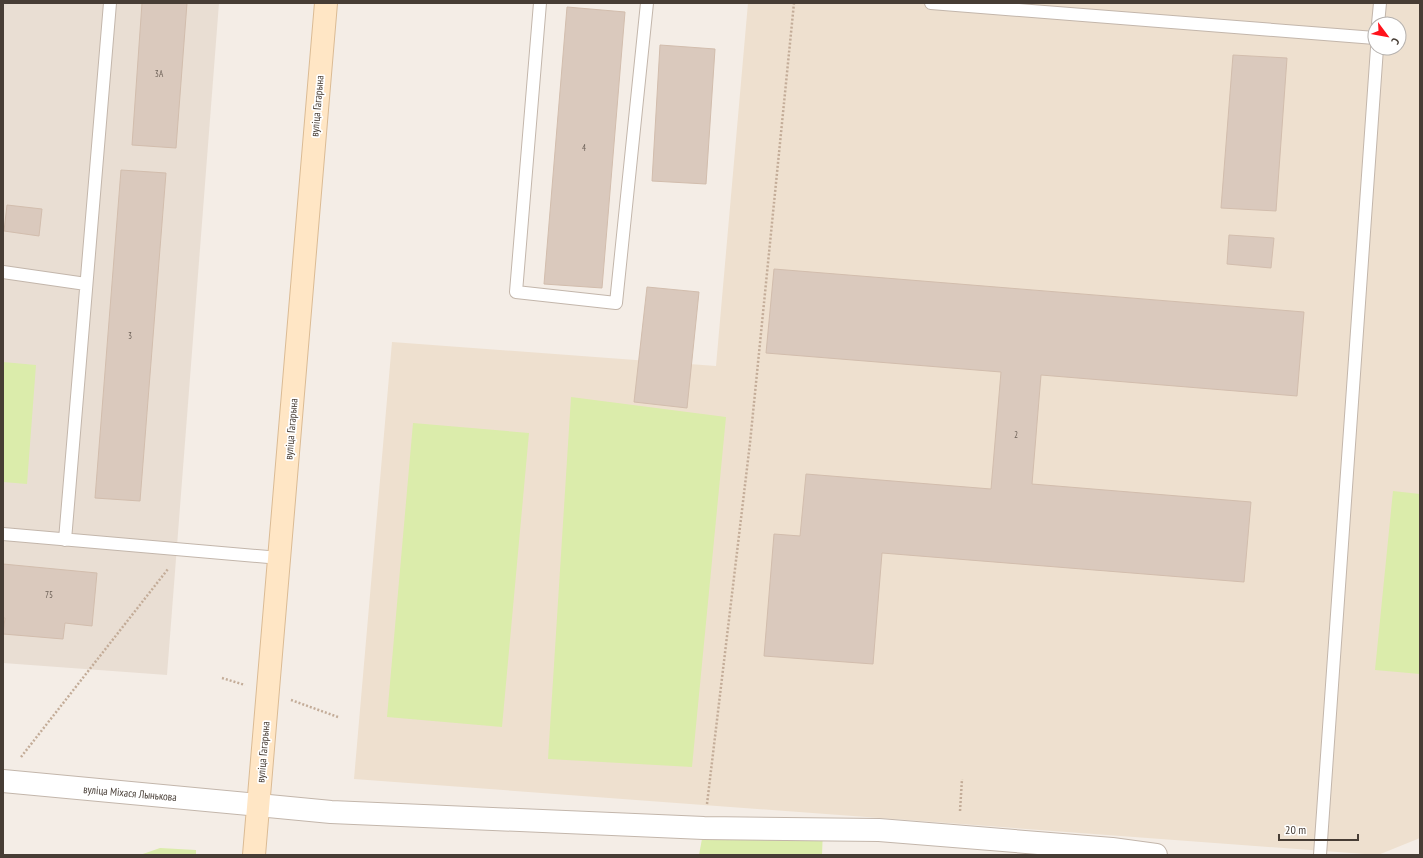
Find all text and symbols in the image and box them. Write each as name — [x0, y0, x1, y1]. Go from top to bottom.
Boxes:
north arrow — [1367, 16, 1407, 56]
text: С — [1388, 35, 1403, 47]
house number: 3А — [155, 68, 164, 79]
street label: вуліца Гагарына — [307, 75, 327, 137]
house number: 4 — [582, 142, 586, 153]
house number: 3 — [128, 330, 132, 341]
street label: вуліца Гагарына — [281, 398, 301, 460]
house number: 2 — [1014, 429, 1018, 440]
house number: 75 — [45, 589, 53, 600]
street label: вуліца Гагарына — [253, 721, 273, 783]
street label: вуліца Міхася Лынькова — [83, 782, 177, 804]
scale bar — [1279, 816, 1358, 842]
text: 20 m — [1285, 822, 1306, 837]

